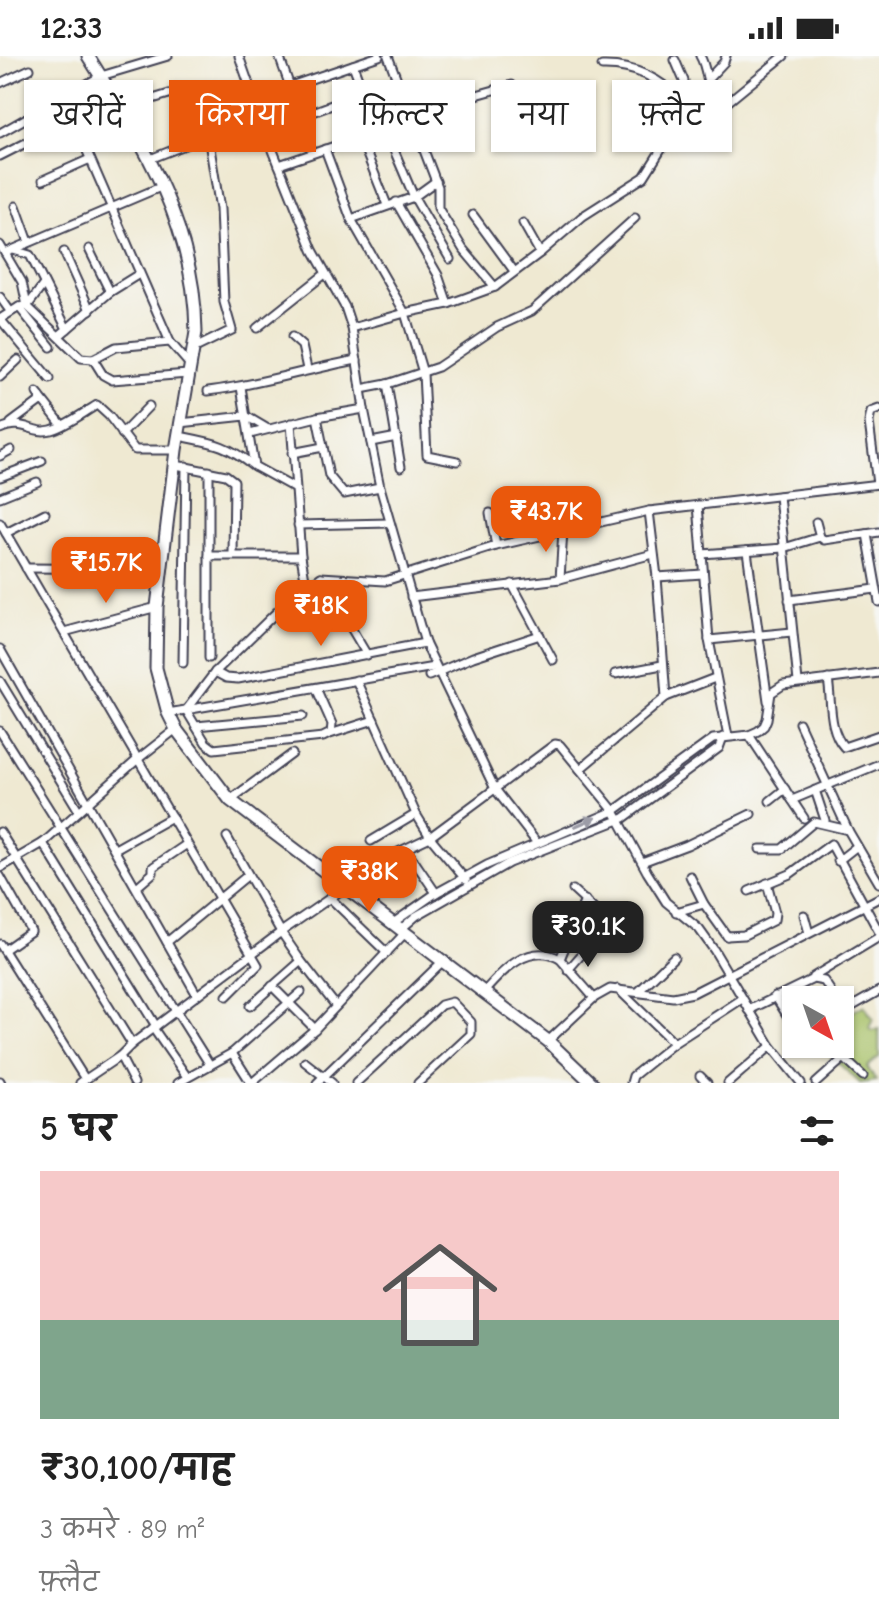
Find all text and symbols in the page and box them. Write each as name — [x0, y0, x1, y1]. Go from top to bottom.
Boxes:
text: 12:33 — [40, 11, 103, 46]
chip: खरीदें — [24, 80, 153, 152]
chip: किराया — [169, 80, 316, 152]
chip: फ़िल्टर — [332, 80, 475, 152]
chip: नया — [491, 80, 596, 152]
chip: फ़्लैट — [612, 80, 732, 152]
pin: ₹43.7K — [481, 486, 611, 554]
text: ₹43.7K — [509, 497, 583, 527]
pin: ₹15.7K — [41, 537, 171, 605]
text: ₹15.7K — [70, 548, 142, 578]
pin: ₹18K — [274, 580, 368, 648]
text: ₹18K — [293, 591, 349, 621]
one-way arrow — [574, 816, 597, 829]
pin: ₹38K — [322, 846, 416, 914]
text: ₹38K — [340, 857, 398, 887]
pin: ₹30.1K — [523, 901, 653, 969]
text: ₹30.1K — [550, 912, 626, 942]
north arrow — [782, 986, 854, 1058]
map controls — [782, 986, 854, 1058]
text: 5 घर — [40, 1109, 115, 1149]
icon: filters — [795, 1109, 839, 1153]
icon: home — [368, 1223, 512, 1367]
text: ₹30,100/माह — [40, 1448, 233, 1488]
text: 3 कमरे · 89 m² — [40, 1515, 204, 1545]
text: फ़्लैट — [40, 1568, 99, 1598]

